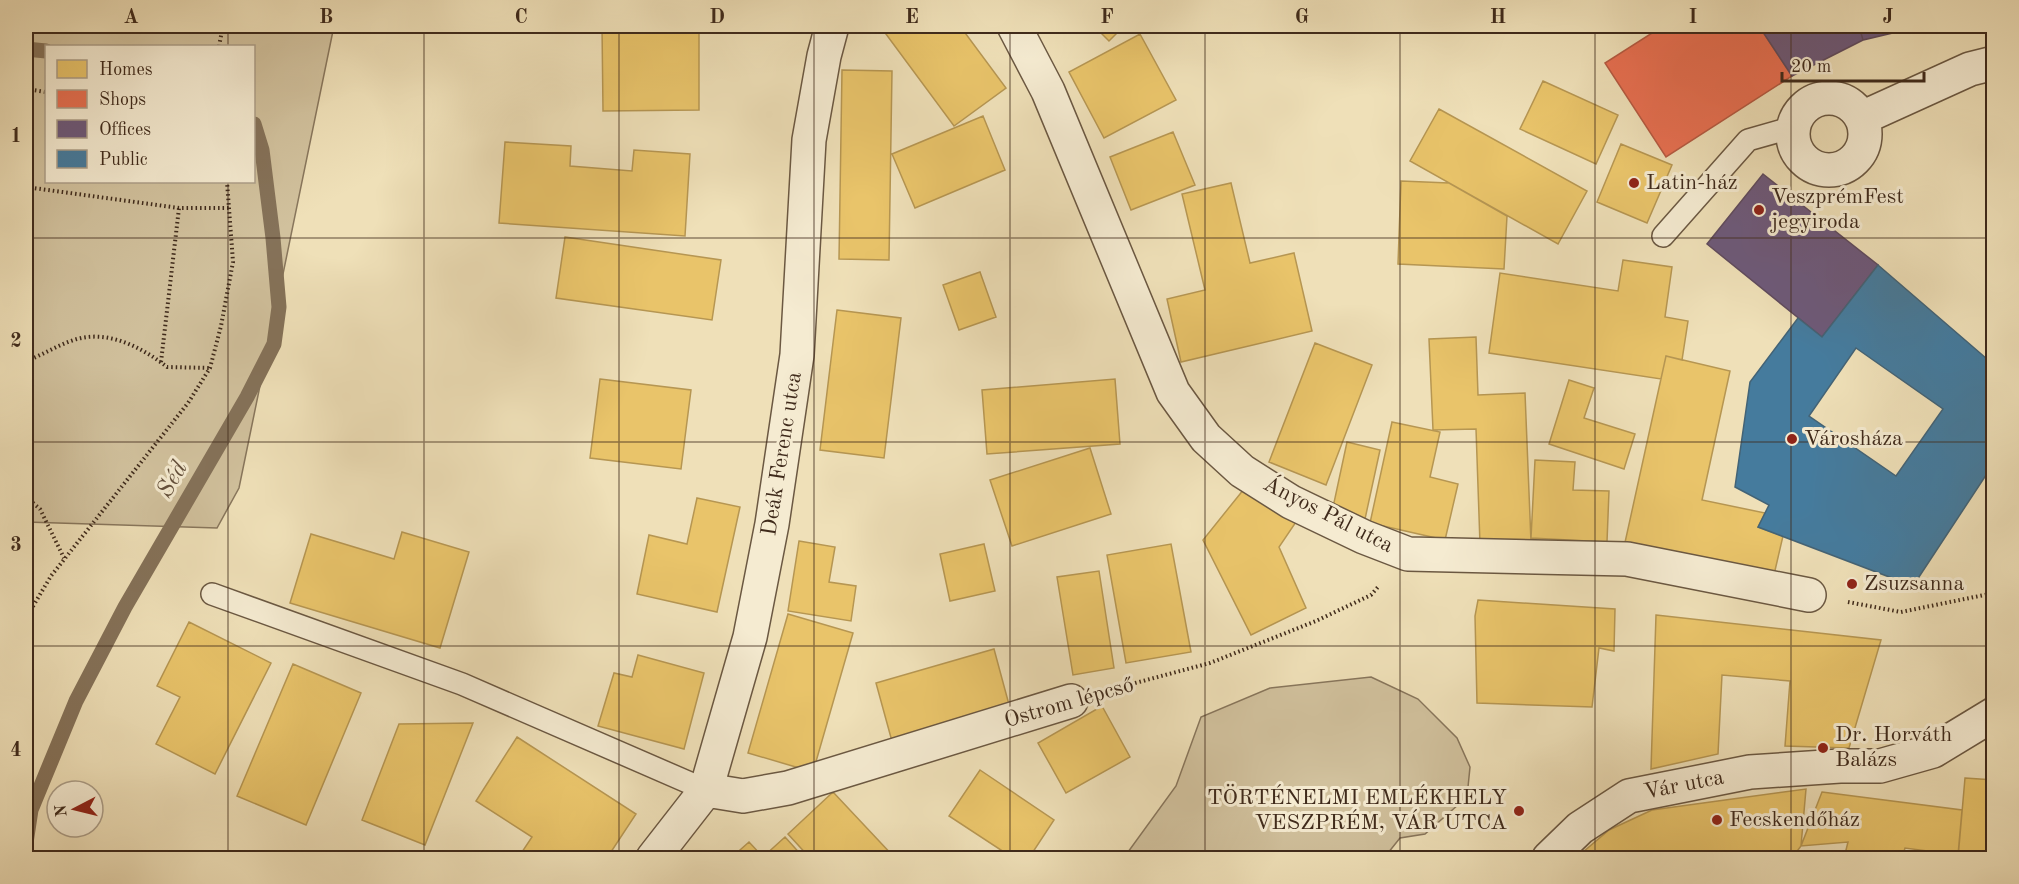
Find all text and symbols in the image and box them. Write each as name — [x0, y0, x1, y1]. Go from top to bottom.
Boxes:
text: A — [123, 8, 139, 28]
text: B — [319, 8, 333, 28]
text: C — [514, 8, 528, 28]
text: D — [709, 8, 725, 28]
text: E — [905, 8, 919, 28]
text: F — [1100, 8, 1114, 28]
text: G — [1295, 8, 1309, 28]
text: H — [1490, 8, 1506, 28]
text: I — [1689, 8, 1697, 28]
text: J — [1883, 8, 1894, 28]
legend — [45, 45, 255, 183]
scale bar — [1782, 45, 1924, 83]
text: 20 m — [1791, 58, 1831, 76]
text: Homes — [99, 61, 153, 79]
text: Shops — [99, 91, 146, 109]
text: Offices — [99, 121, 151, 139]
text: 1 — [10, 127, 22, 147]
text: Public — [99, 151, 148, 169]
place label: Latin-ház — [1646, 172, 1738, 194]
marker: Latin-ház — [1627, 176, 1641, 190]
place label: VeszprémFest jegyiroda — [1770, 186, 1904, 233]
marker: VeszprémFest jegyiroda — [1752, 203, 1766, 217]
text: 2 — [10, 332, 22, 352]
street label: Deák Ferenc utca — [758, 370, 806, 538]
place label: Városháza — [1804, 428, 1903, 450]
marker: Városháza — [1785, 432, 1799, 446]
water label: Séd — [153, 458, 193, 502]
street label: Ányos Pál utca — [1259, 470, 1398, 557]
text: 3 — [10, 536, 22, 556]
place label: Zsuzsanna — [1864, 573, 1964, 595]
marker: Zsuzsanna — [1845, 577, 1859, 591]
street label: Ostrom lépcső — [1002, 674, 1136, 732]
place label: Dr. Horváth Balázs — [1835, 724, 1952, 771]
text: 4 — [10, 741, 22, 761]
marker: Dr. Horváth Balázs — [1816, 741, 1830, 755]
street label: Vár utca — [1642, 766, 1726, 804]
north arrow — [45, 779, 105, 839]
place label: TÖRTÉNELMI EMLÉKHELY VESZPRÉM, VÁR UTCA — [1207, 784, 1507, 834]
text: N — [53, 803, 71, 818]
marker: TÖRTÉNELMI EMLÉKHELY VESZPRÉM, VÁR UTCA — [1512, 804, 1526, 818]
place label: Fecskendőház — [1729, 809, 1860, 831]
marker: Fecskendőház — [1710, 813, 1724, 827]

